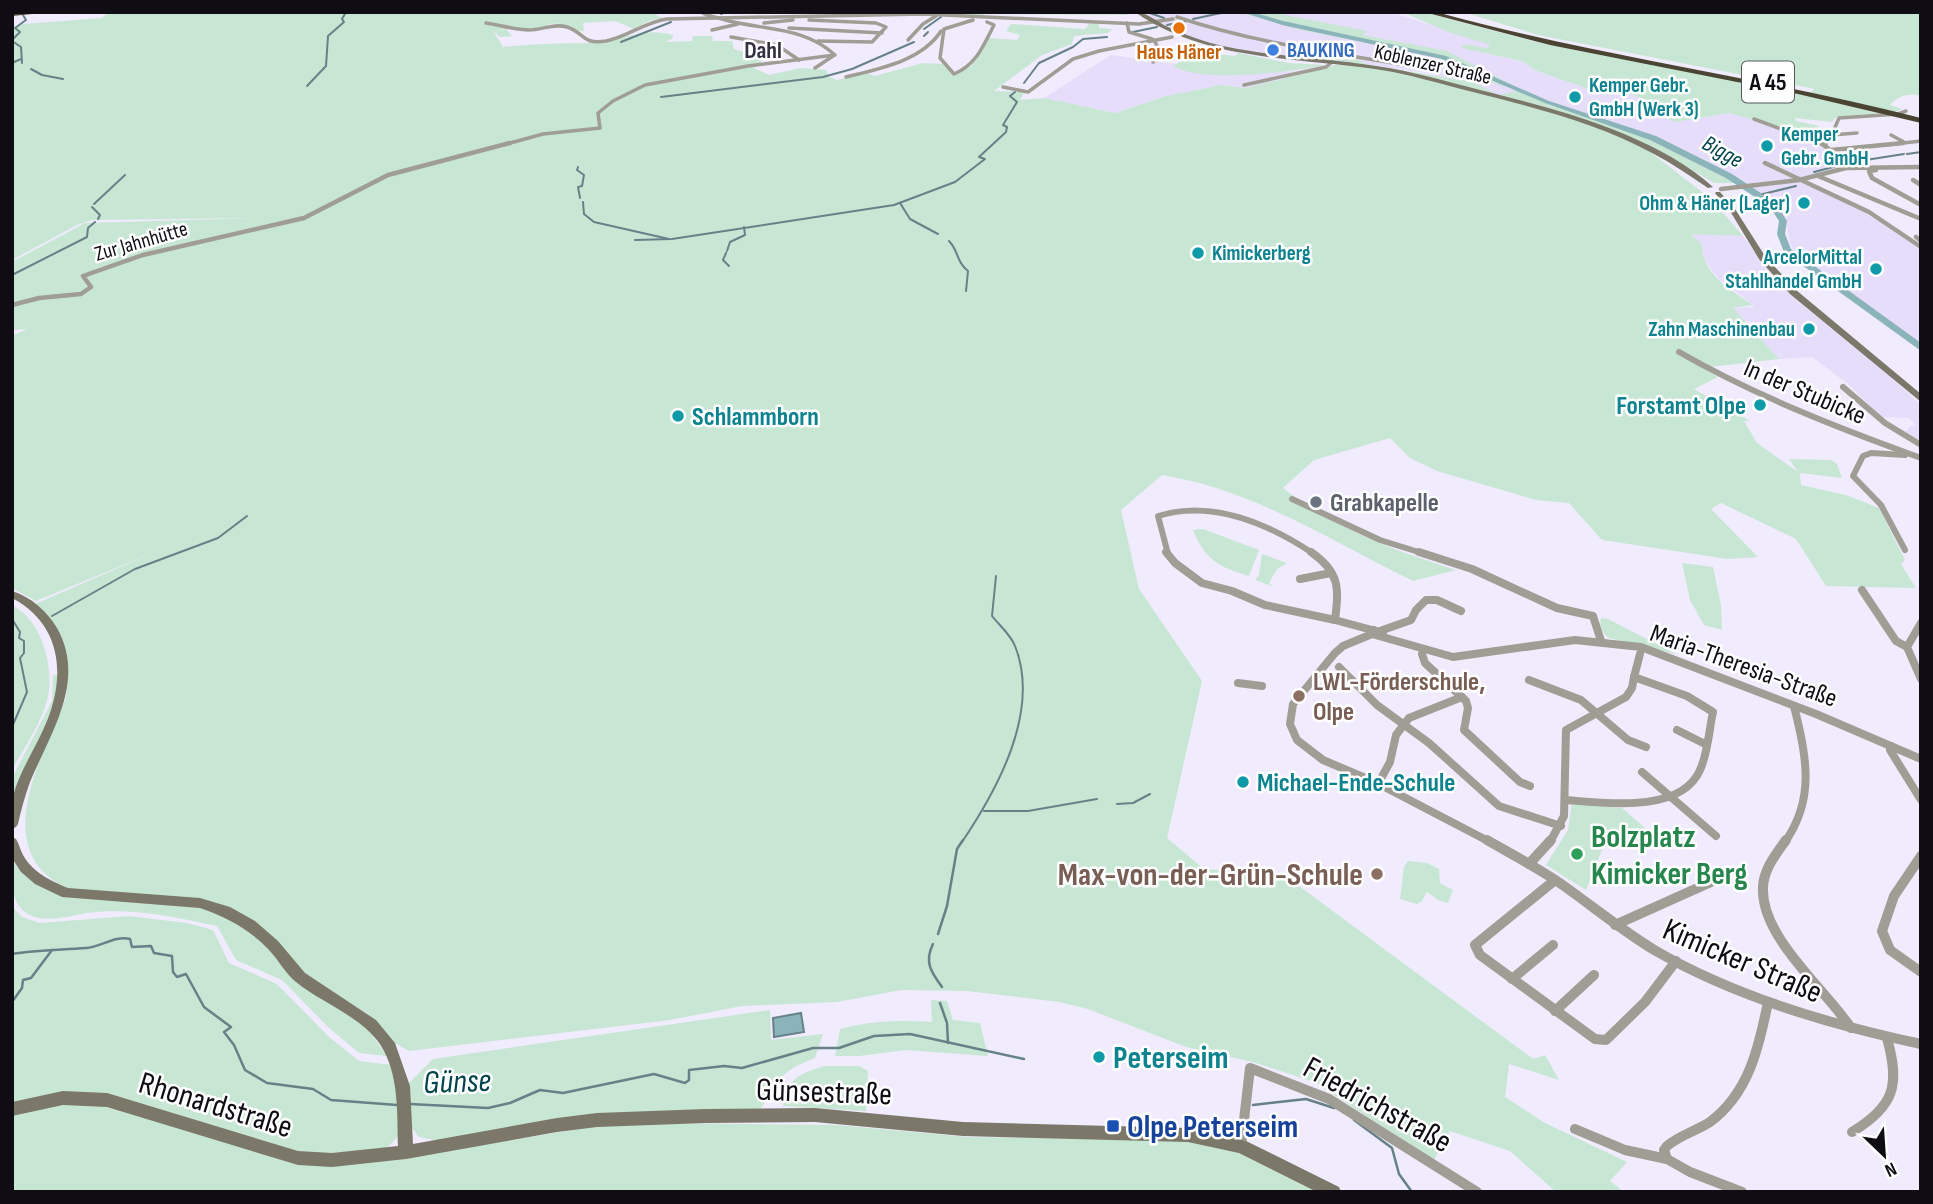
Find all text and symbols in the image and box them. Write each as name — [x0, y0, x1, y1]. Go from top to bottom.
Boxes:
marker: Haus Häner — [1171, 20, 1187, 36]
district label: Dahl — [744, 36, 782, 65]
place label: BAUKING — [1287, 38, 1355, 63]
street label: Koblenzer Straße — [1372, 39, 1494, 90]
place label: Haus Häner — [1137, 40, 1222, 65]
marker: BAUKING — [1265, 42, 1281, 58]
road number: A 45 — [1742, 61, 1794, 102]
place label: Kemper Gebr. GmbH (Werk 3) — [1589, 73, 1699, 122]
marker: Kemper Gebr. GmbH (Werk 3) — [1567, 89, 1583, 105]
place label: Kemper Gebr. GmbH — [1781, 122, 1869, 171]
water label: Bigge — [1697, 129, 1748, 174]
marker: Kemper Gebr. GmbH — [1759, 138, 1775, 154]
place label: Ohm & Häner (Lager) — [1639, 191, 1790, 216]
marker: Ohm & Häner (Lager) — [1796, 195, 1812, 211]
street label: Zur Jahnhütte — [92, 216, 191, 267]
place label: Kimickerberg — [1212, 241, 1311, 266]
marker: Kimickerberg — [1190, 245, 1206, 261]
place label: ArcelorMittal Stahlhandel GmbH — [1725, 245, 1862, 294]
marker: ArcelorMittal Stahlhandel GmbH — [1868, 261, 1884, 277]
place label: Zahn Maschinenbau — [1648, 317, 1795, 342]
marker: Zahn Maschinenbau — [1801, 321, 1817, 337]
street label: In der Stubicke — [1739, 353, 1870, 432]
place label: Forstamt Olpe — [1616, 391, 1746, 422]
marker: Forstamt Olpe — [1752, 397, 1768, 413]
place label: Schlammborn — [692, 402, 819, 433]
marker: Schlammborn — [670, 408, 686, 424]
place label: Grabkapelle — [1330, 488, 1439, 519]
marker: Grabkapelle — [1308, 494, 1324, 510]
street label: Maria-Theresia-Straße — [1646, 618, 1841, 715]
place label: LWL-Förderschule, Olpe — [1313, 667, 1485, 728]
marker: LWL-Förderschule, Olpe — [1291, 688, 1307, 704]
place label: Michael-Ende-Schule — [1257, 768, 1455, 799]
marker: Michael-Ende-Schule — [1235, 774, 1251, 790]
place label: Bolzplatz Kimicker Berg — [1591, 818, 1748, 894]
marker: Bolzplatz Kimicker Berg — [1569, 846, 1585, 862]
place label: Max-von-der-Grün-Schule — [1058, 856, 1363, 895]
marker: Max-von-der-Grün-Schule — [1369, 866, 1385, 882]
street label: Kimicker Straße — [1657, 910, 1828, 1012]
place label: Peterseim — [1113, 1039, 1228, 1078]
marker: Peterseim — [1091, 1049, 1107, 1065]
street label: Friedrichstraße — [1296, 1049, 1458, 1162]
water label: Günse — [422, 1061, 492, 1103]
street label: Rhonardstraße — [134, 1064, 297, 1147]
street label: Günsestraße — [755, 1071, 893, 1114]
place label: Olpe Peterseim — [1127, 1108, 1298, 1147]
marker: Olpe Peterseim — [1105, 1118, 1121, 1134]
north arrow — [1849, 1120, 1919, 1190]
text: N — [1881, 1156, 1900, 1182]

